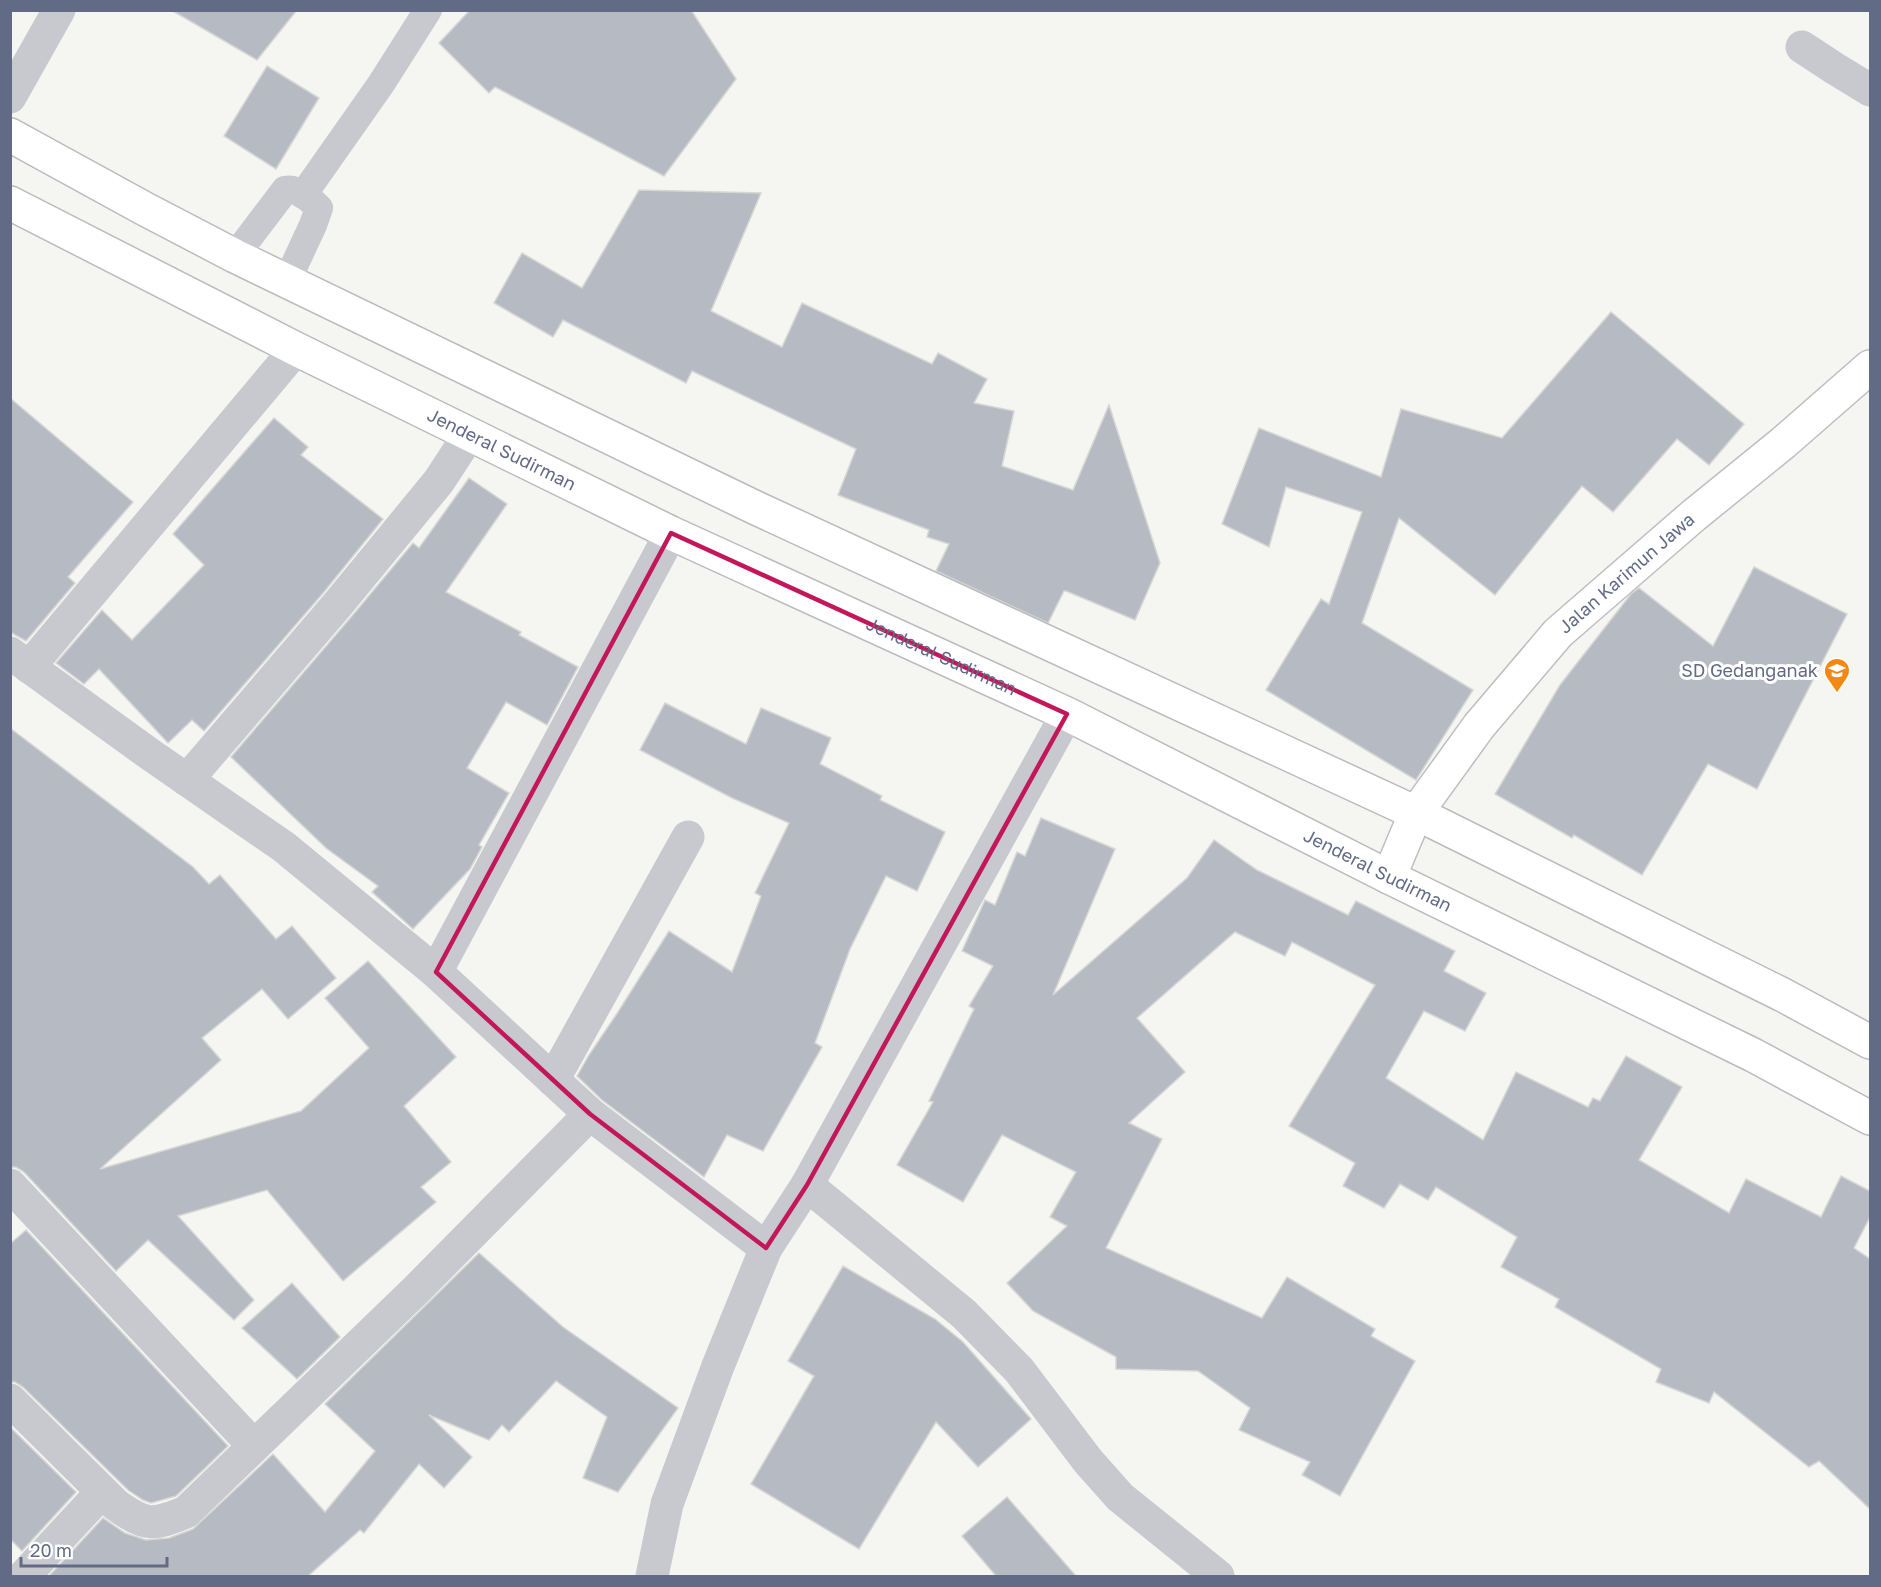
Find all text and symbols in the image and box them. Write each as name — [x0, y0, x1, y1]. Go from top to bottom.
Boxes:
street label: Jenderal Sudirman — [424, 403, 580, 495]
street label: Jalan Karimun Jawa — [1554, 508, 1699, 637]
street label: Jenderal Sudirman — [863, 612, 1020, 699]
school or university icon: SD Gedanganak — [1822, 656, 1852, 694]
place label: SD Gedanganak — [1681, 659, 1818, 681]
street label: Jenderal Sudirman — [1300, 824, 1456, 916]
scale bar — [21, 1530, 166, 1568]
text: 20 m — [30, 1539, 72, 1561]

